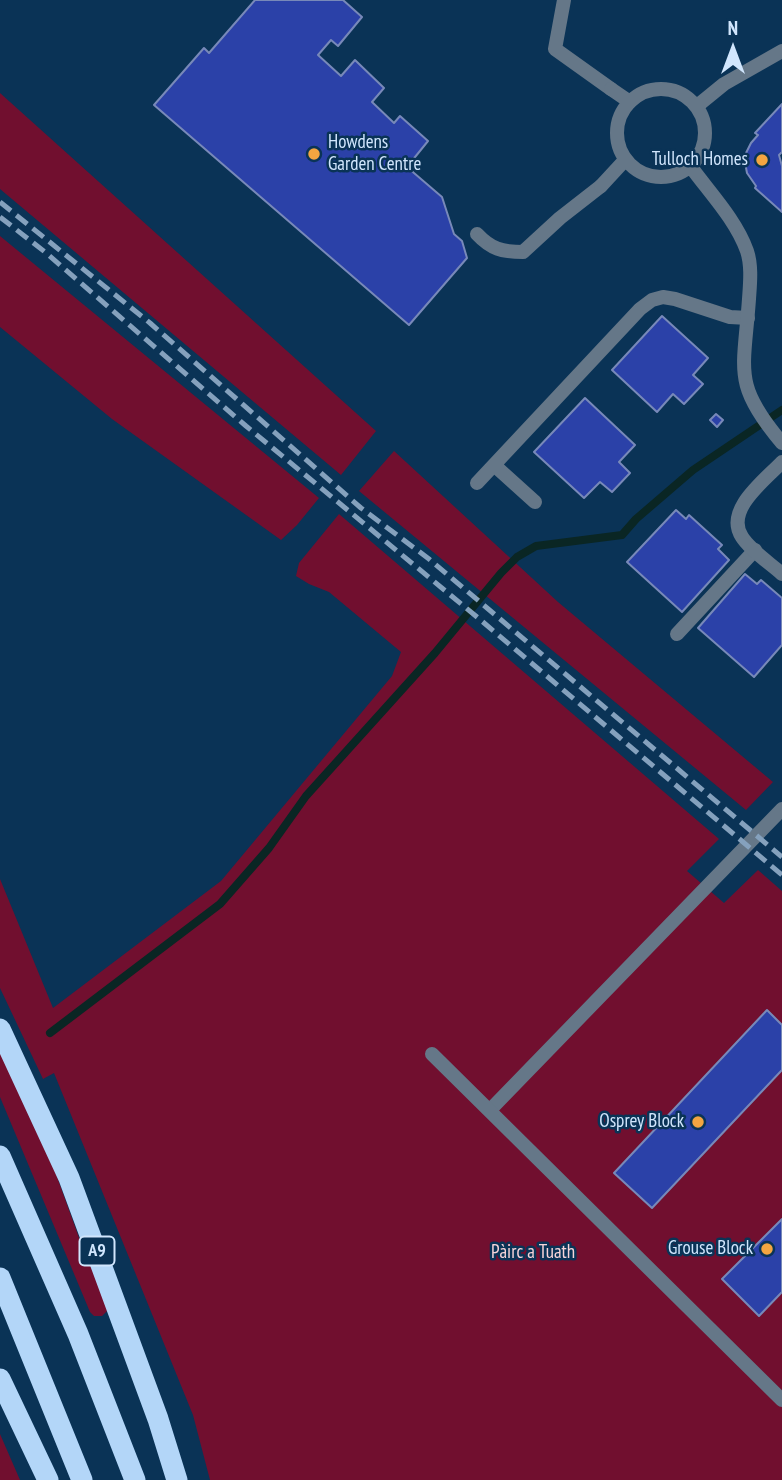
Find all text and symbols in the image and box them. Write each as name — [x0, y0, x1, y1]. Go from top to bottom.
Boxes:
north arrow — [698, 14, 768, 84]
text: N — [728, 16, 738, 40]
place label: Howdens Garden Centre — [328, 132, 421, 176]
marker: Howdens Garden Centre — [306, 146, 322, 162]
place label: Tulloch Homes — [652, 149, 748, 171]
marker: Tulloch Homes — [754, 152, 770, 168]
place label: Osprey Block — [599, 1111, 684, 1133]
marker: Osprey Block — [690, 1114, 706, 1130]
road number: A9 — [80, 1236, 114, 1266]
place label: Grouse Block — [668, 1238, 753, 1260]
marker: Grouse Block — [759, 1241, 775, 1257]
park label: Pàirc a Tuath — [491, 1242, 575, 1264]

